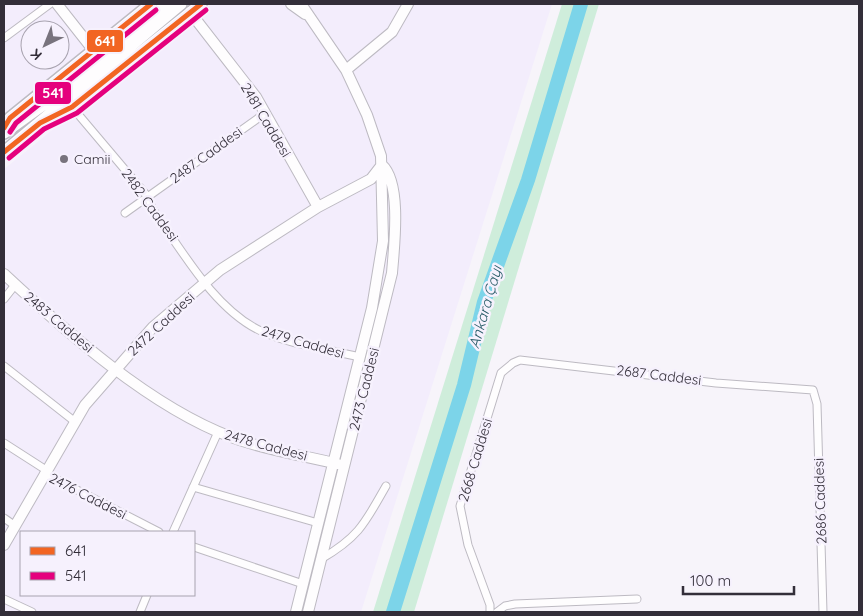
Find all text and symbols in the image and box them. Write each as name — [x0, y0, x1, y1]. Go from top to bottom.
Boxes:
north arrow — [20, 20, 70, 70]
line badge: 641 — [86, 29, 124, 53]
text: 641 — [95, 32, 116, 50]
text: K — [27, 45, 46, 64]
street label: 2481 Caddesi — [237, 80, 295, 160]
line badge: 541 — [34, 81, 72, 105]
text: 541 — [42, 84, 64, 102]
street label: 2487 Caddesi — [166, 123, 246, 187]
place label: Camii — [74, 150, 110, 168]
marker: Camii — [58, 153, 70, 165]
street label: 2482 Caddesi — [117, 165, 183, 245]
water label: Ankara Çayı — [464, 263, 506, 350]
street label: 2483 Caddesi — [20, 288, 98, 356]
street label: 2472 Caddesi — [124, 288, 198, 360]
street label: 2479 Caddesi — [259, 322, 347, 362]
street label: 2473 Caddesi — [345, 346, 383, 432]
street label: 2687 Caddesi — [615, 361, 703, 389]
street label: 2668 Caddesi — [454, 416, 496, 504]
street label: 2478 Caddesi — [223, 425, 309, 465]
street label: 2686 Caddesi — [809, 458, 831, 544]
street label: 2476 Caddesi — [46, 469, 130, 523]
legend — [20, 531, 195, 596]
text: 641 — [65, 541, 87, 560]
scale bar — [683, 564, 794, 596]
text: 541 — [65, 566, 87, 585]
text: 100 m — [690, 571, 731, 590]

